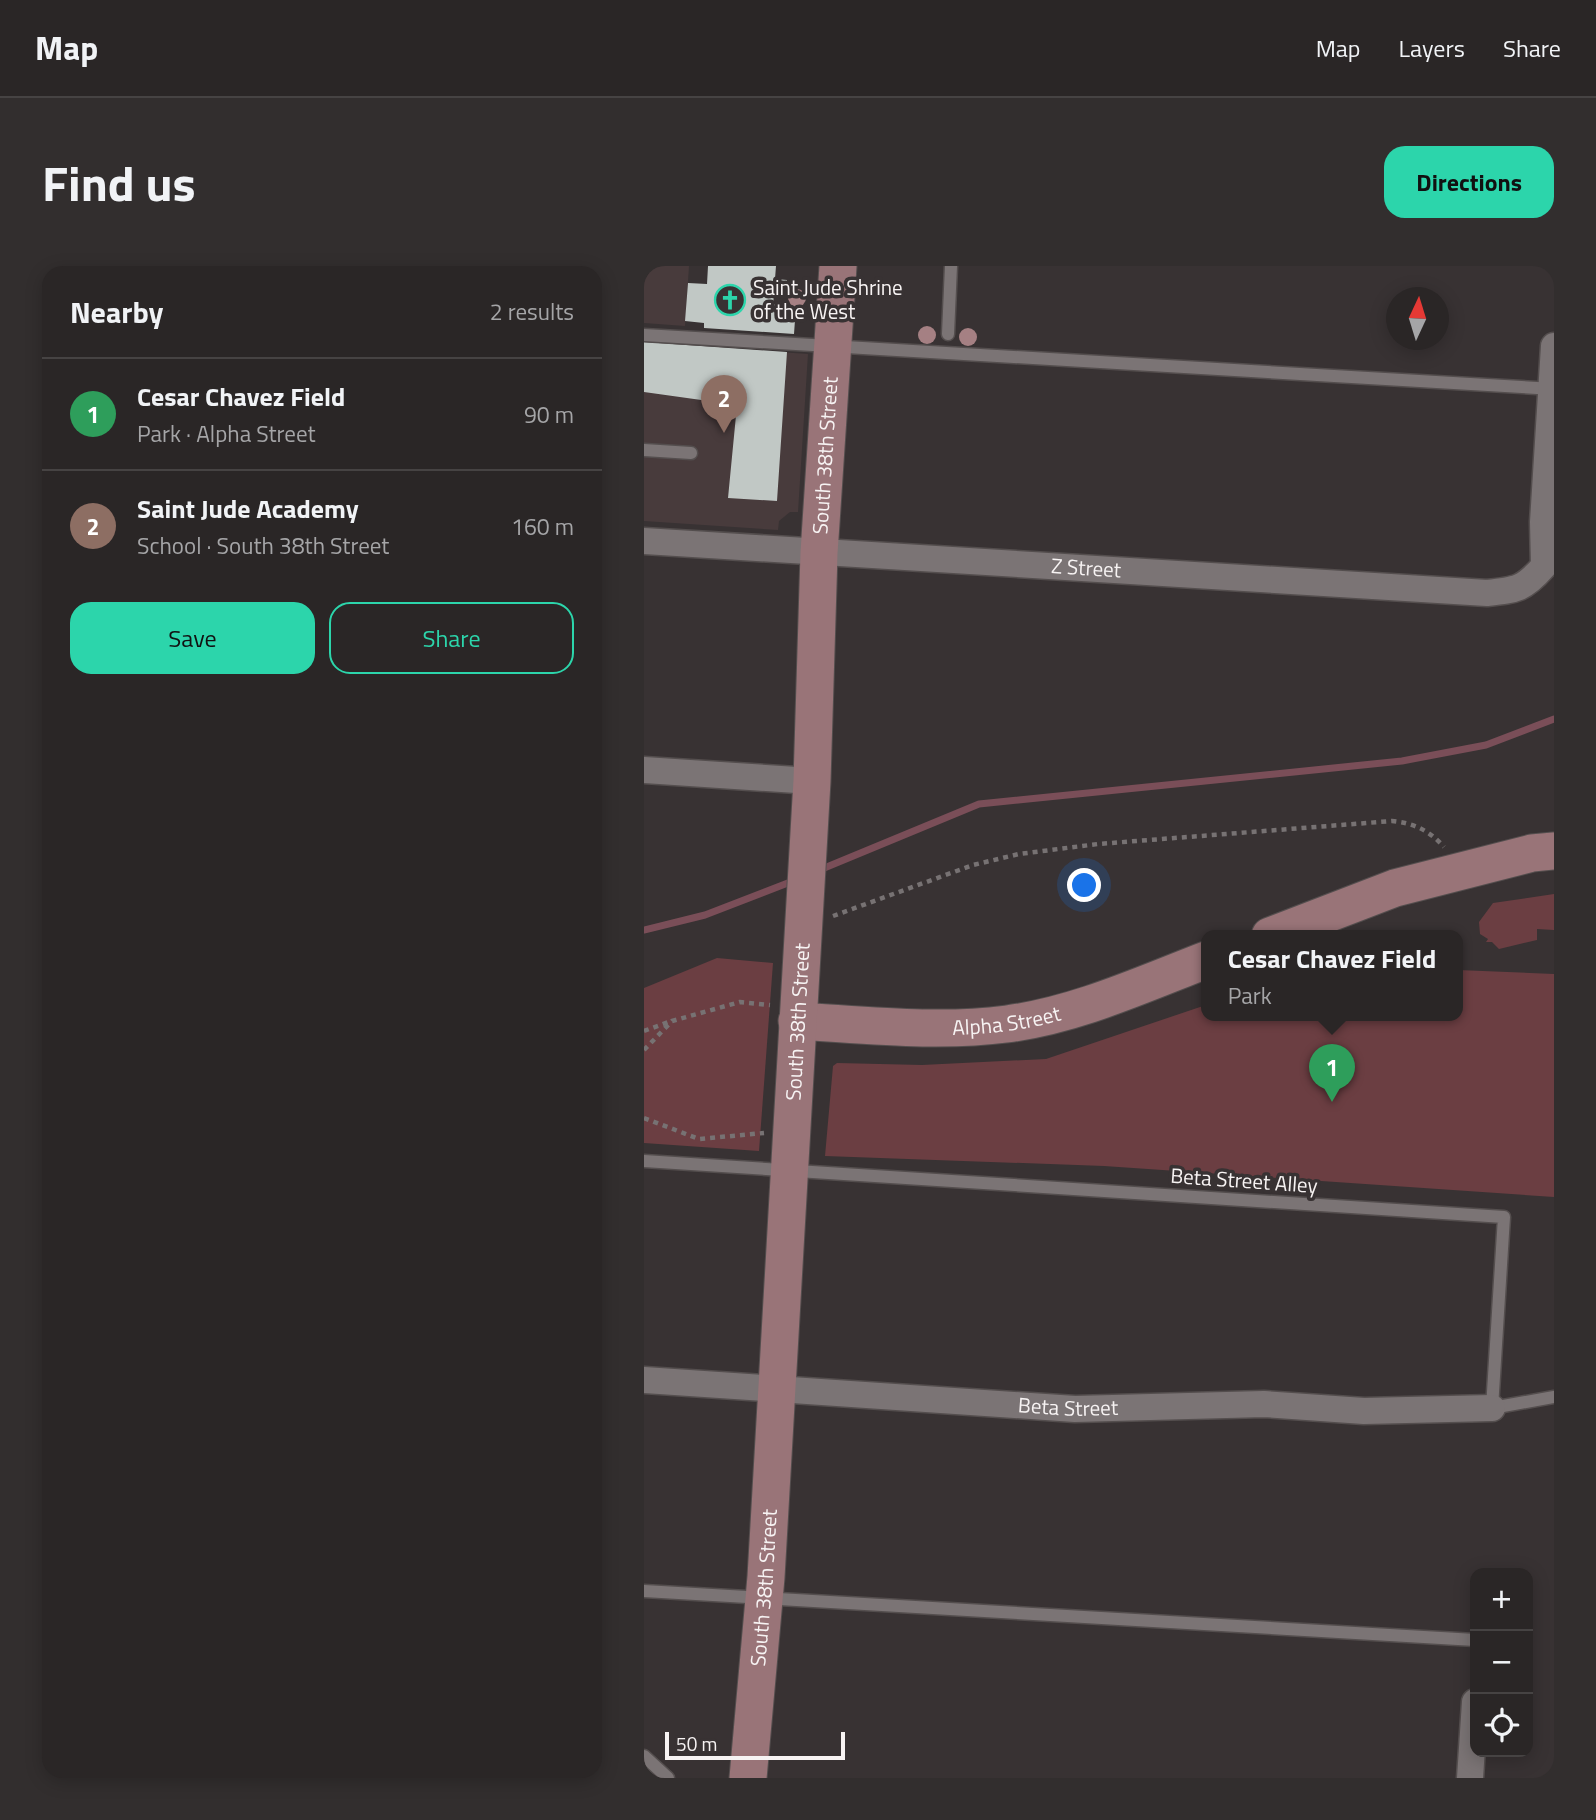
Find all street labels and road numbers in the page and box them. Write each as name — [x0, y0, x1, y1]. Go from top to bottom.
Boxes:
street label: South 38th Street — [803, 375, 846, 535]
street label: Z Street — [1050, 549, 1123, 585]
street label: South 38th Street — [777, 941, 818, 1101]
street label: Alpha Street — [952, 997, 1064, 1043]
street label: Beta Street Alley — [1169, 1159, 1319, 1201]
street label: Beta Street — [1017, 1388, 1119, 1424]
street label: South 38th Street — [741, 1507, 785, 1668]

